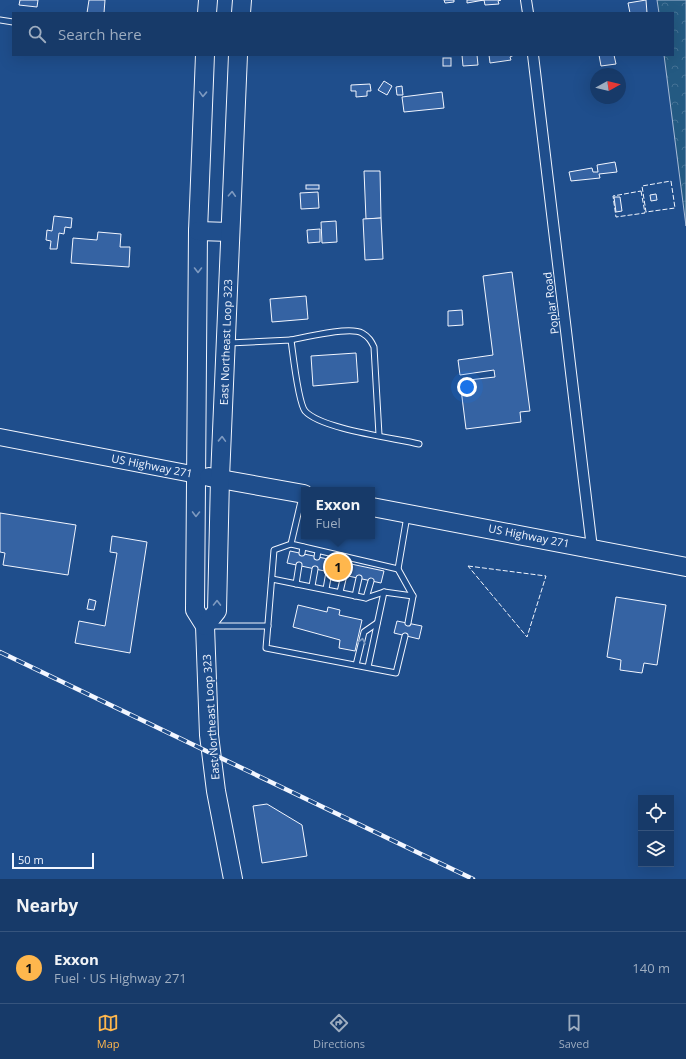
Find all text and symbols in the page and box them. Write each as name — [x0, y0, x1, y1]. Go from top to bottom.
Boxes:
search box — [12, 12, 674, 56]
icon: search — [26, 23, 48, 45]
text: Search here — [58, 24, 142, 44]
north arrow — [590, 68, 626, 104]
one-way arrow — [199, 91, 208, 97]
one-way arrow — [228, 191, 236, 197]
one-way arrow — [194, 267, 202, 273]
street label: Poplar Road — [539, 271, 562, 335]
street label: East Northeast Loop 323 — [216, 279, 235, 405]
your location — [457, 377, 477, 397]
one-way arrow — [217, 436, 226, 442]
street label: US Highway 271 — [110, 450, 194, 481]
popup — [301, 487, 375, 539]
text: Exxon — [316, 494, 360, 514]
one-way arrow — [192, 511, 200, 517]
text: Fuel — [316, 514, 341, 532]
street label: US Highway 271 — [487, 520, 571, 551]
pin: 1 — [325, 552, 351, 582]
one-way arrow — [213, 600, 221, 606]
one-way arrow — [357, 637, 365, 644]
street label: East Northeast Loop 323 — [199, 654, 222, 780]
map controls — [638, 795, 674, 867]
button: locate — [638, 795, 674, 831]
button: layers — [638, 831, 674, 867]
scale bar — [12, 851, 94, 870]
text: 50 m — [18, 852, 44, 867]
text: Nearby — [16, 894, 78, 917]
text: Exxon — [54, 949, 99, 969]
text: 1 — [25, 959, 33, 977]
text: 140 m — [632, 959, 670, 977]
text: Fuel · US Highway 271 — [54, 969, 187, 987]
tab: Map — [97, 1012, 120, 1051]
tab: Directions — [313, 1012, 365, 1051]
tab: Saved — [559, 1012, 589, 1051]

